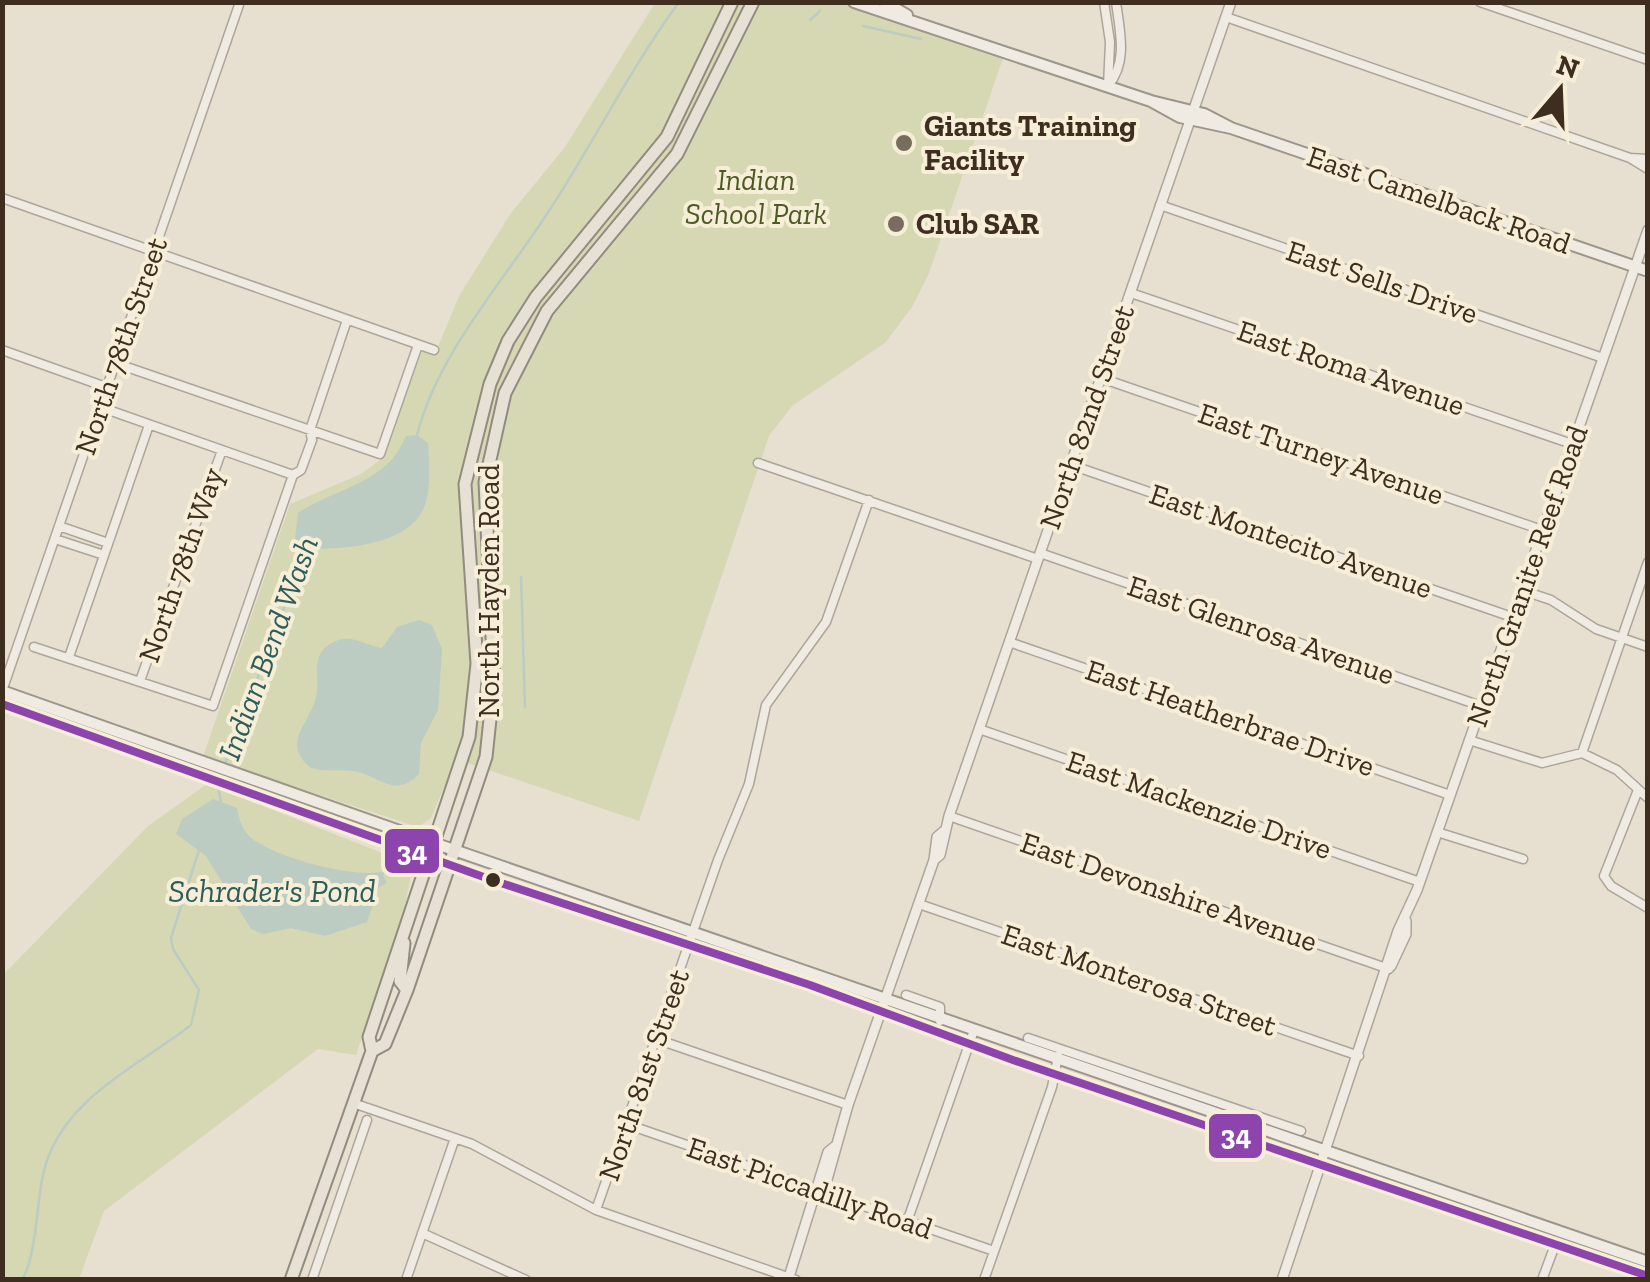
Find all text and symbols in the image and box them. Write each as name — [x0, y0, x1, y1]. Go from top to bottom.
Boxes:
north arrow — [1510, 40, 1610, 140]
text: N — [1553, 48, 1583, 86]
place label: Giants Training Facility — [924, 108, 1136, 178]
marker: Giants Training Facility — [893, 132, 915, 154]
street label: East Camelback Road — [1302, 138, 1576, 262]
park label: Indian School Park — [685, 162, 827, 232]
place label: Club SAR — [916, 206, 1039, 242]
marker: Club SAR — [885, 213, 907, 235]
street label: East Sells Drive — [1282, 232, 1482, 332]
street label: North 78th Street — [67, 233, 175, 459]
street label: North 82nd Street — [1032, 300, 1142, 534]
street label: East Roma Avenue — [1233, 312, 1469, 424]
street label: East Turney Avenue — [1194, 395, 1448, 513]
street label: North Granite Reef Road — [1458, 420, 1596, 732]
street label: North 78th Way — [131, 462, 231, 667]
street label: North Hayden Road — [471, 463, 507, 718]
street label: East Montecito Avenue — [1145, 476, 1437, 606]
water label: Indian Bend Wash — [210, 531, 326, 765]
street label: East Glenrosa Avenue — [1123, 567, 1399, 693]
street label: East Heatherbrae Drive — [1081, 652, 1379, 784]
street label: East Mackenzie Drive — [1062, 743, 1336, 867]
street label: East Devonshire Avenue — [1016, 824, 1322, 960]
line badge: 34 — [383, 827, 441, 875]
text: 34 — [397, 835, 427, 868]
unlabelled marker — [483, 870, 503, 890]
water label: Schrader's Pond — [168, 872, 376, 910]
street label: East Monterosa Street — [997, 916, 1281, 1044]
street label: North 81st Street — [591, 964, 697, 1186]
line badge: 34 — [1207, 1112, 1264, 1160]
text: 34 — [1221, 1119, 1251, 1152]
street label: East Piccadilly Road — [682, 1129, 938, 1247]

